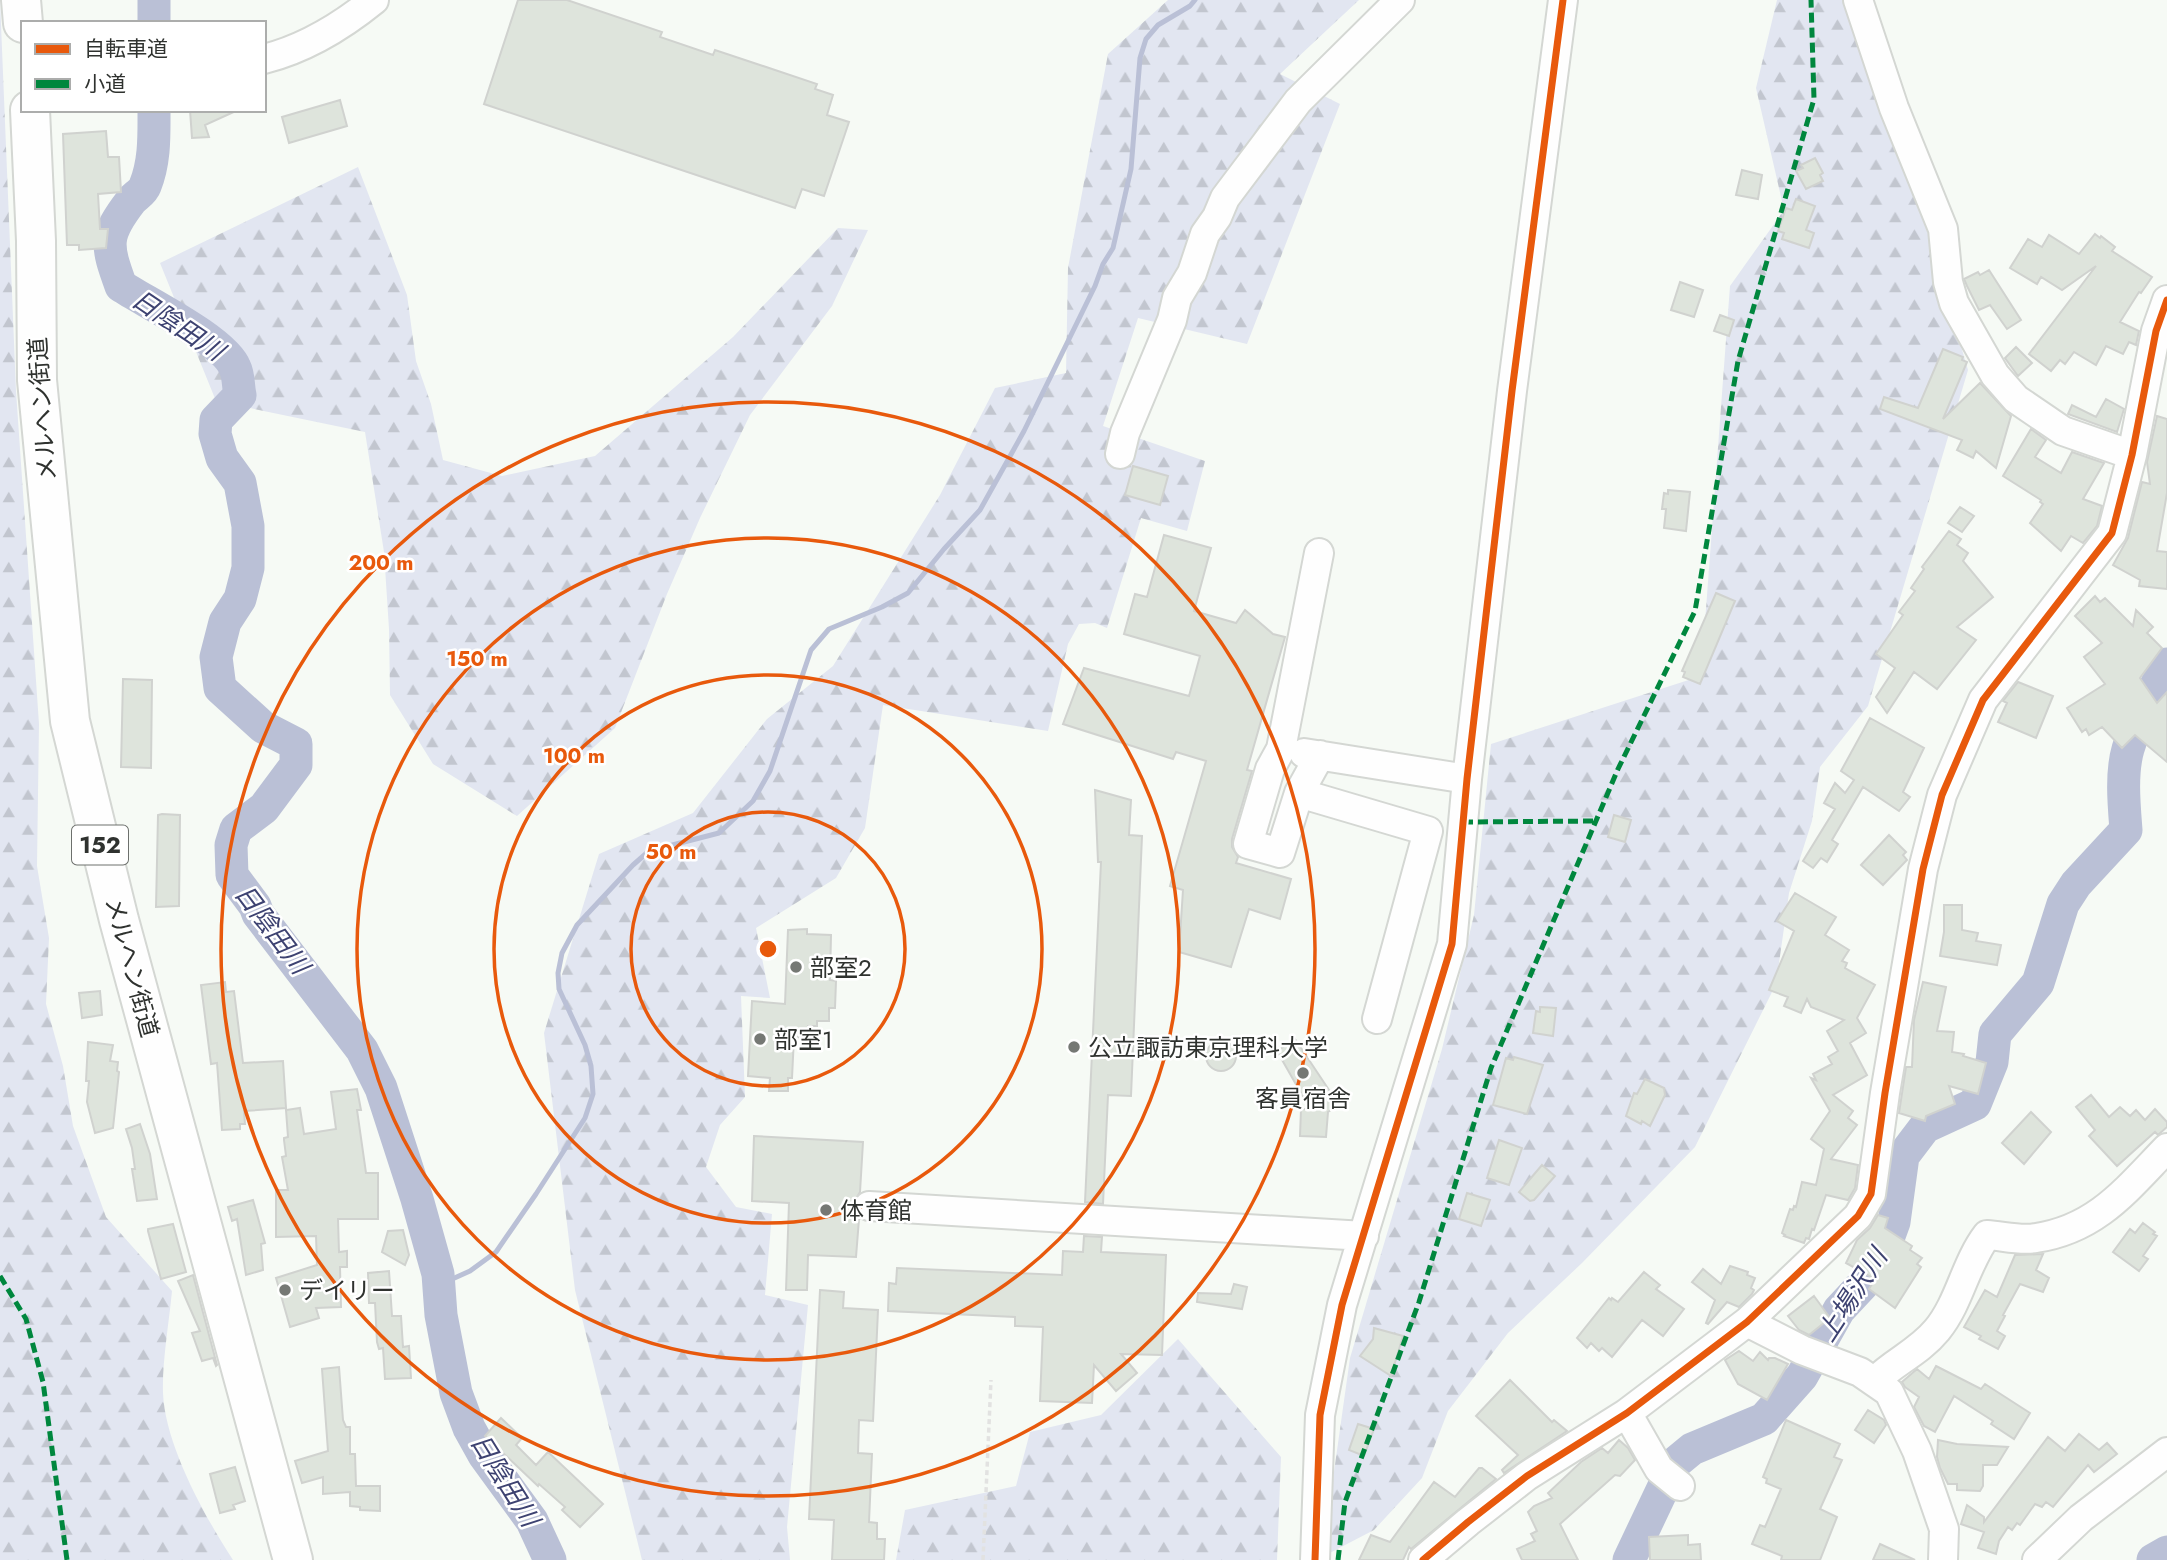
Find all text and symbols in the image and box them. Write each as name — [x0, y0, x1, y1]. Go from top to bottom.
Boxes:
legend — [21, 21, 266, 112]
text: 自転車道 — [84, 34, 168, 64]
text: 小道 — [84, 69, 126, 99]
water label: 日陰田川 — [124, 280, 234, 372]
street label: メルヘン街道 — [20, 336, 64, 482]
text: 200 m — [348, 548, 414, 578]
text: 150 m — [446, 644, 508, 674]
text: 100 m — [543, 741, 605, 771]
road number: 152 — [72, 825, 128, 864]
text: 50 m — [646, 837, 696, 867]
water label: 日陰田川 — [226, 876, 320, 984]
street label: メルヘン街道 — [96, 893, 168, 1041]
centre of rings — [756, 937, 780, 961]
place label: 部室2 — [810, 950, 872, 985]
marker: 部室2 — [788, 959, 804, 975]
place label: 部室1 — [774, 1022, 833, 1057]
place label: 公立諏訪東京理科大学 — [1088, 1030, 1328, 1065]
marker: 部室1 — [752, 1031, 768, 1047]
marker: 公立諏訪東京理科大学 — [1066, 1039, 1082, 1055]
marker: 客員宿舎 — [1295, 1065, 1311, 1081]
place label: 客員宿舎 — [1255, 1081, 1351, 1116]
place label: 体育館 — [840, 1193, 912, 1228]
marker: 体育館 — [818, 1202, 834, 1218]
water label: 上場沢川 — [1808, 1239, 1898, 1349]
place label: デイリー — [299, 1273, 395, 1308]
marker: デイリー — [277, 1282, 293, 1298]
water label: 日陰田川 — [461, 1426, 550, 1537]

